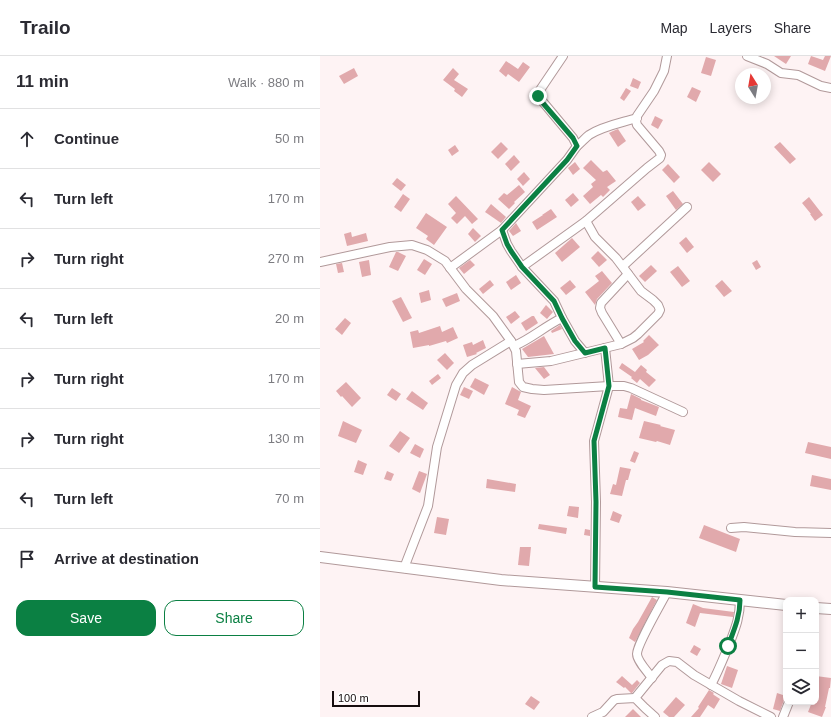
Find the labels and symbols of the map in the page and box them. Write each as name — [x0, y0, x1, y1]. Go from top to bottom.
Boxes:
north arrow — [735, 68, 771, 104]
route end — [529, 87, 547, 105]
route start — [719, 637, 737, 655]
scale bar — [332, 689, 420, 708]

